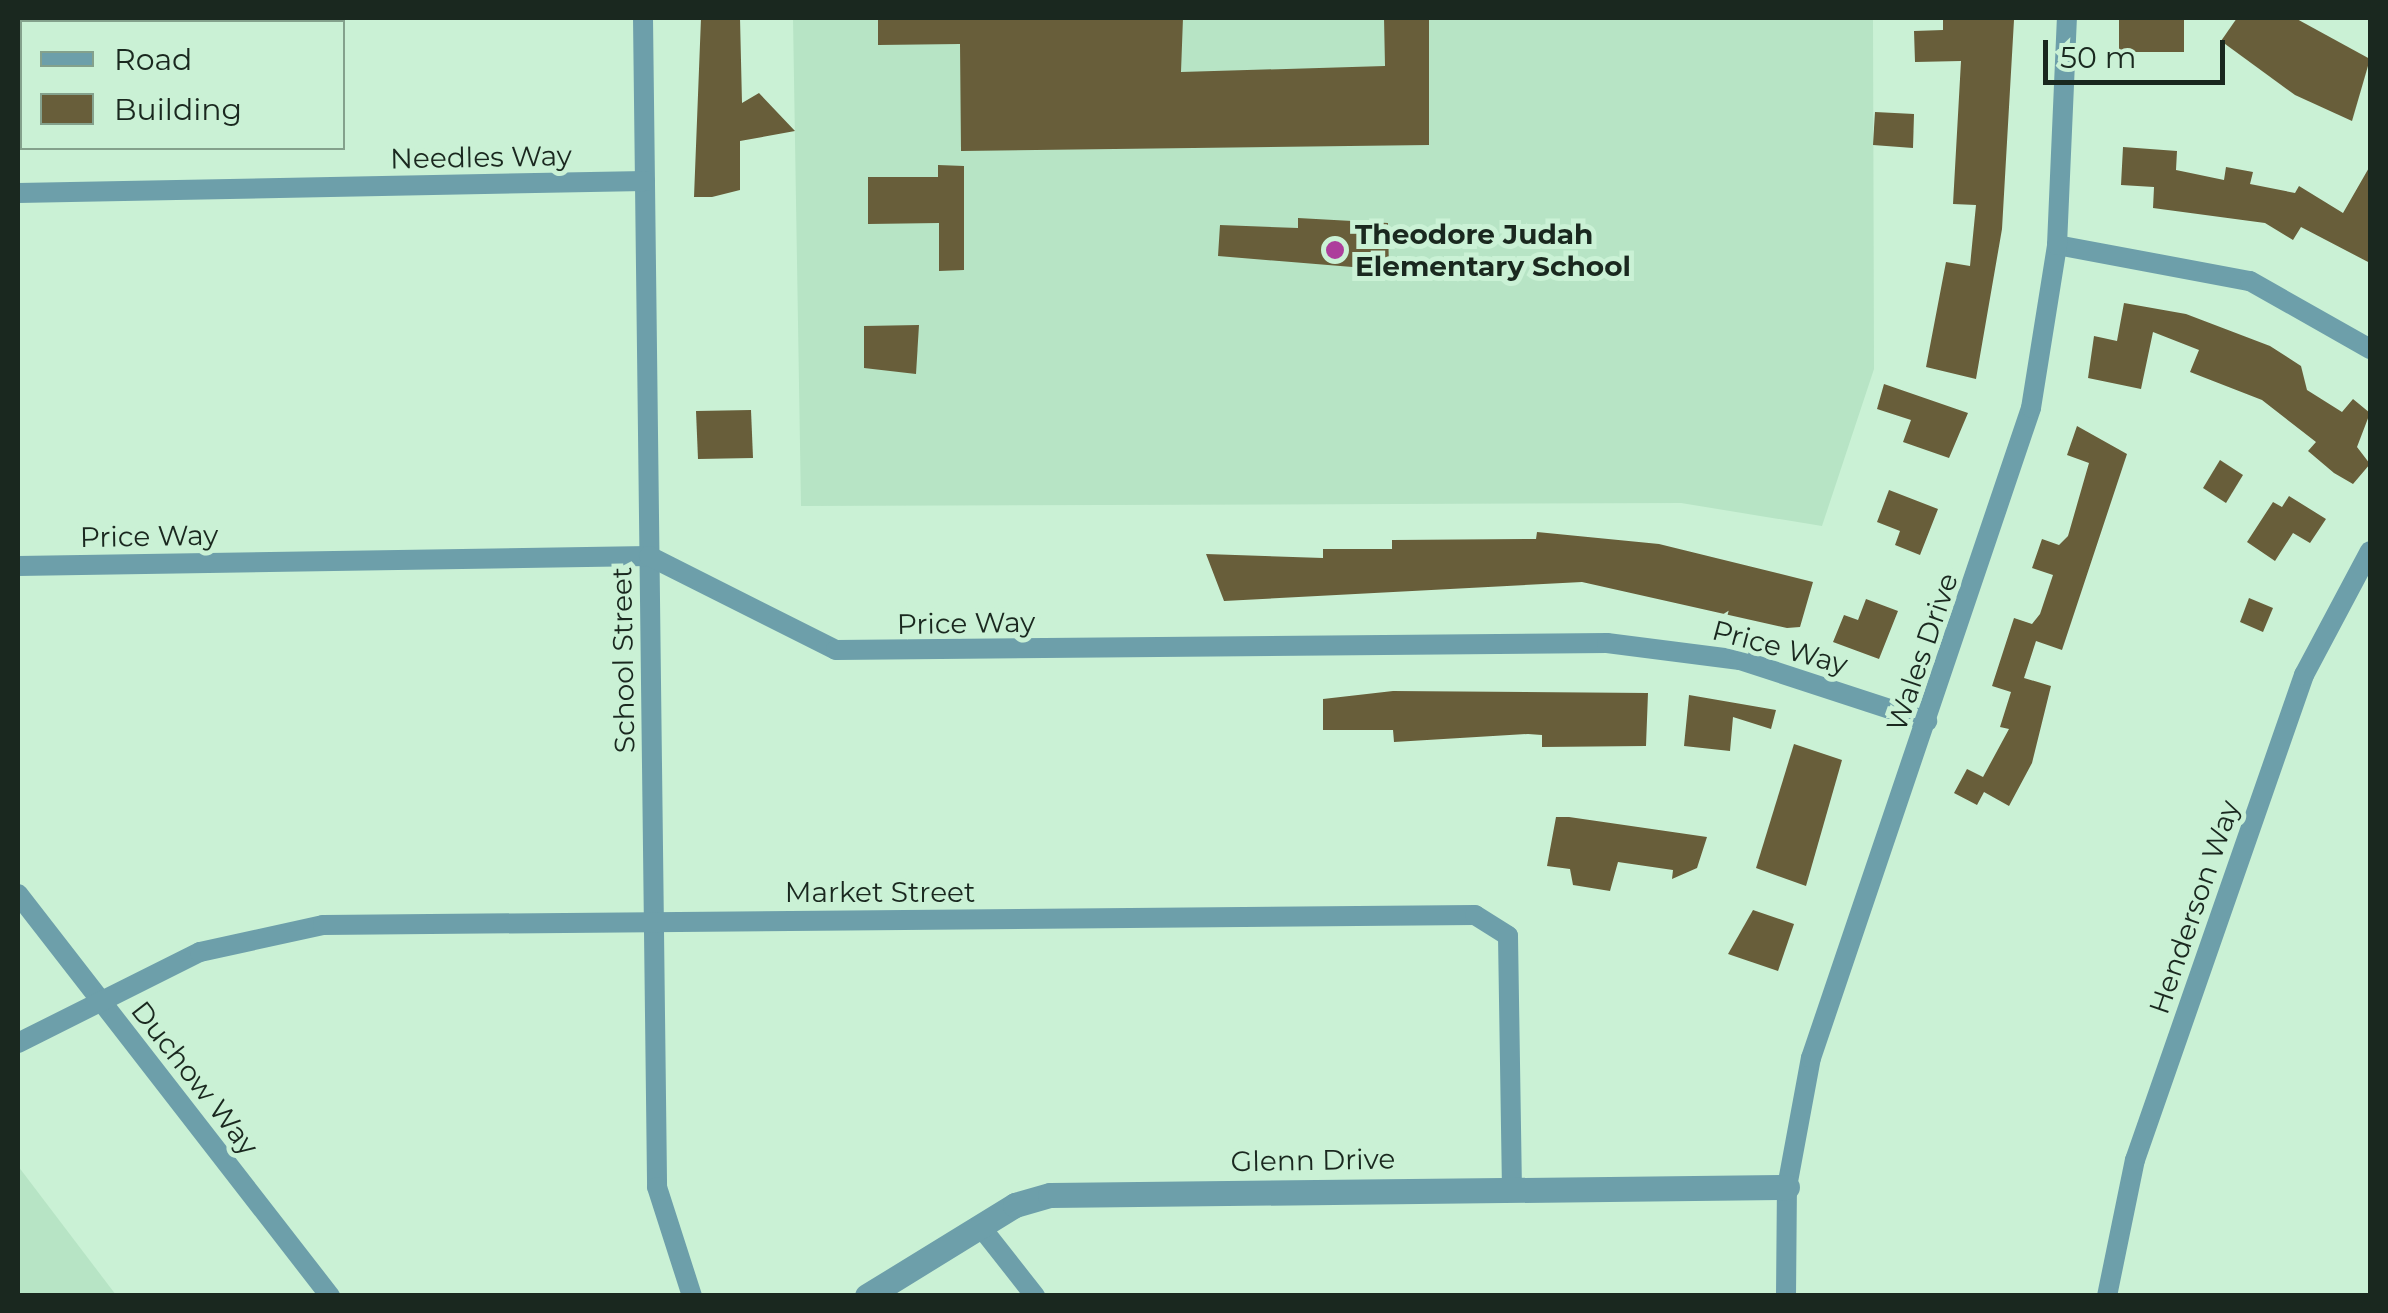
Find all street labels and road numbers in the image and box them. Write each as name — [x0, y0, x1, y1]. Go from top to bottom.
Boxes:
street label: Needles Way — [390, 139, 572, 175]
street label: Price Way — [79, 518, 219, 554]
street label: School Street — [605, 567, 641, 753]
street label: Wales Drive — [1879, 569, 1965, 735]
street label: Price Way — [896, 605, 1036, 641]
street label: Price Way — [1709, 613, 1851, 681]
street label: Henderson Way — [2142, 796, 2246, 1018]
street label: Market Street — [785, 875, 975, 909]
street label: Duchow Way — [124, 994, 266, 1162]
street label: Glenn Drive — [1230, 1142, 1396, 1178]

